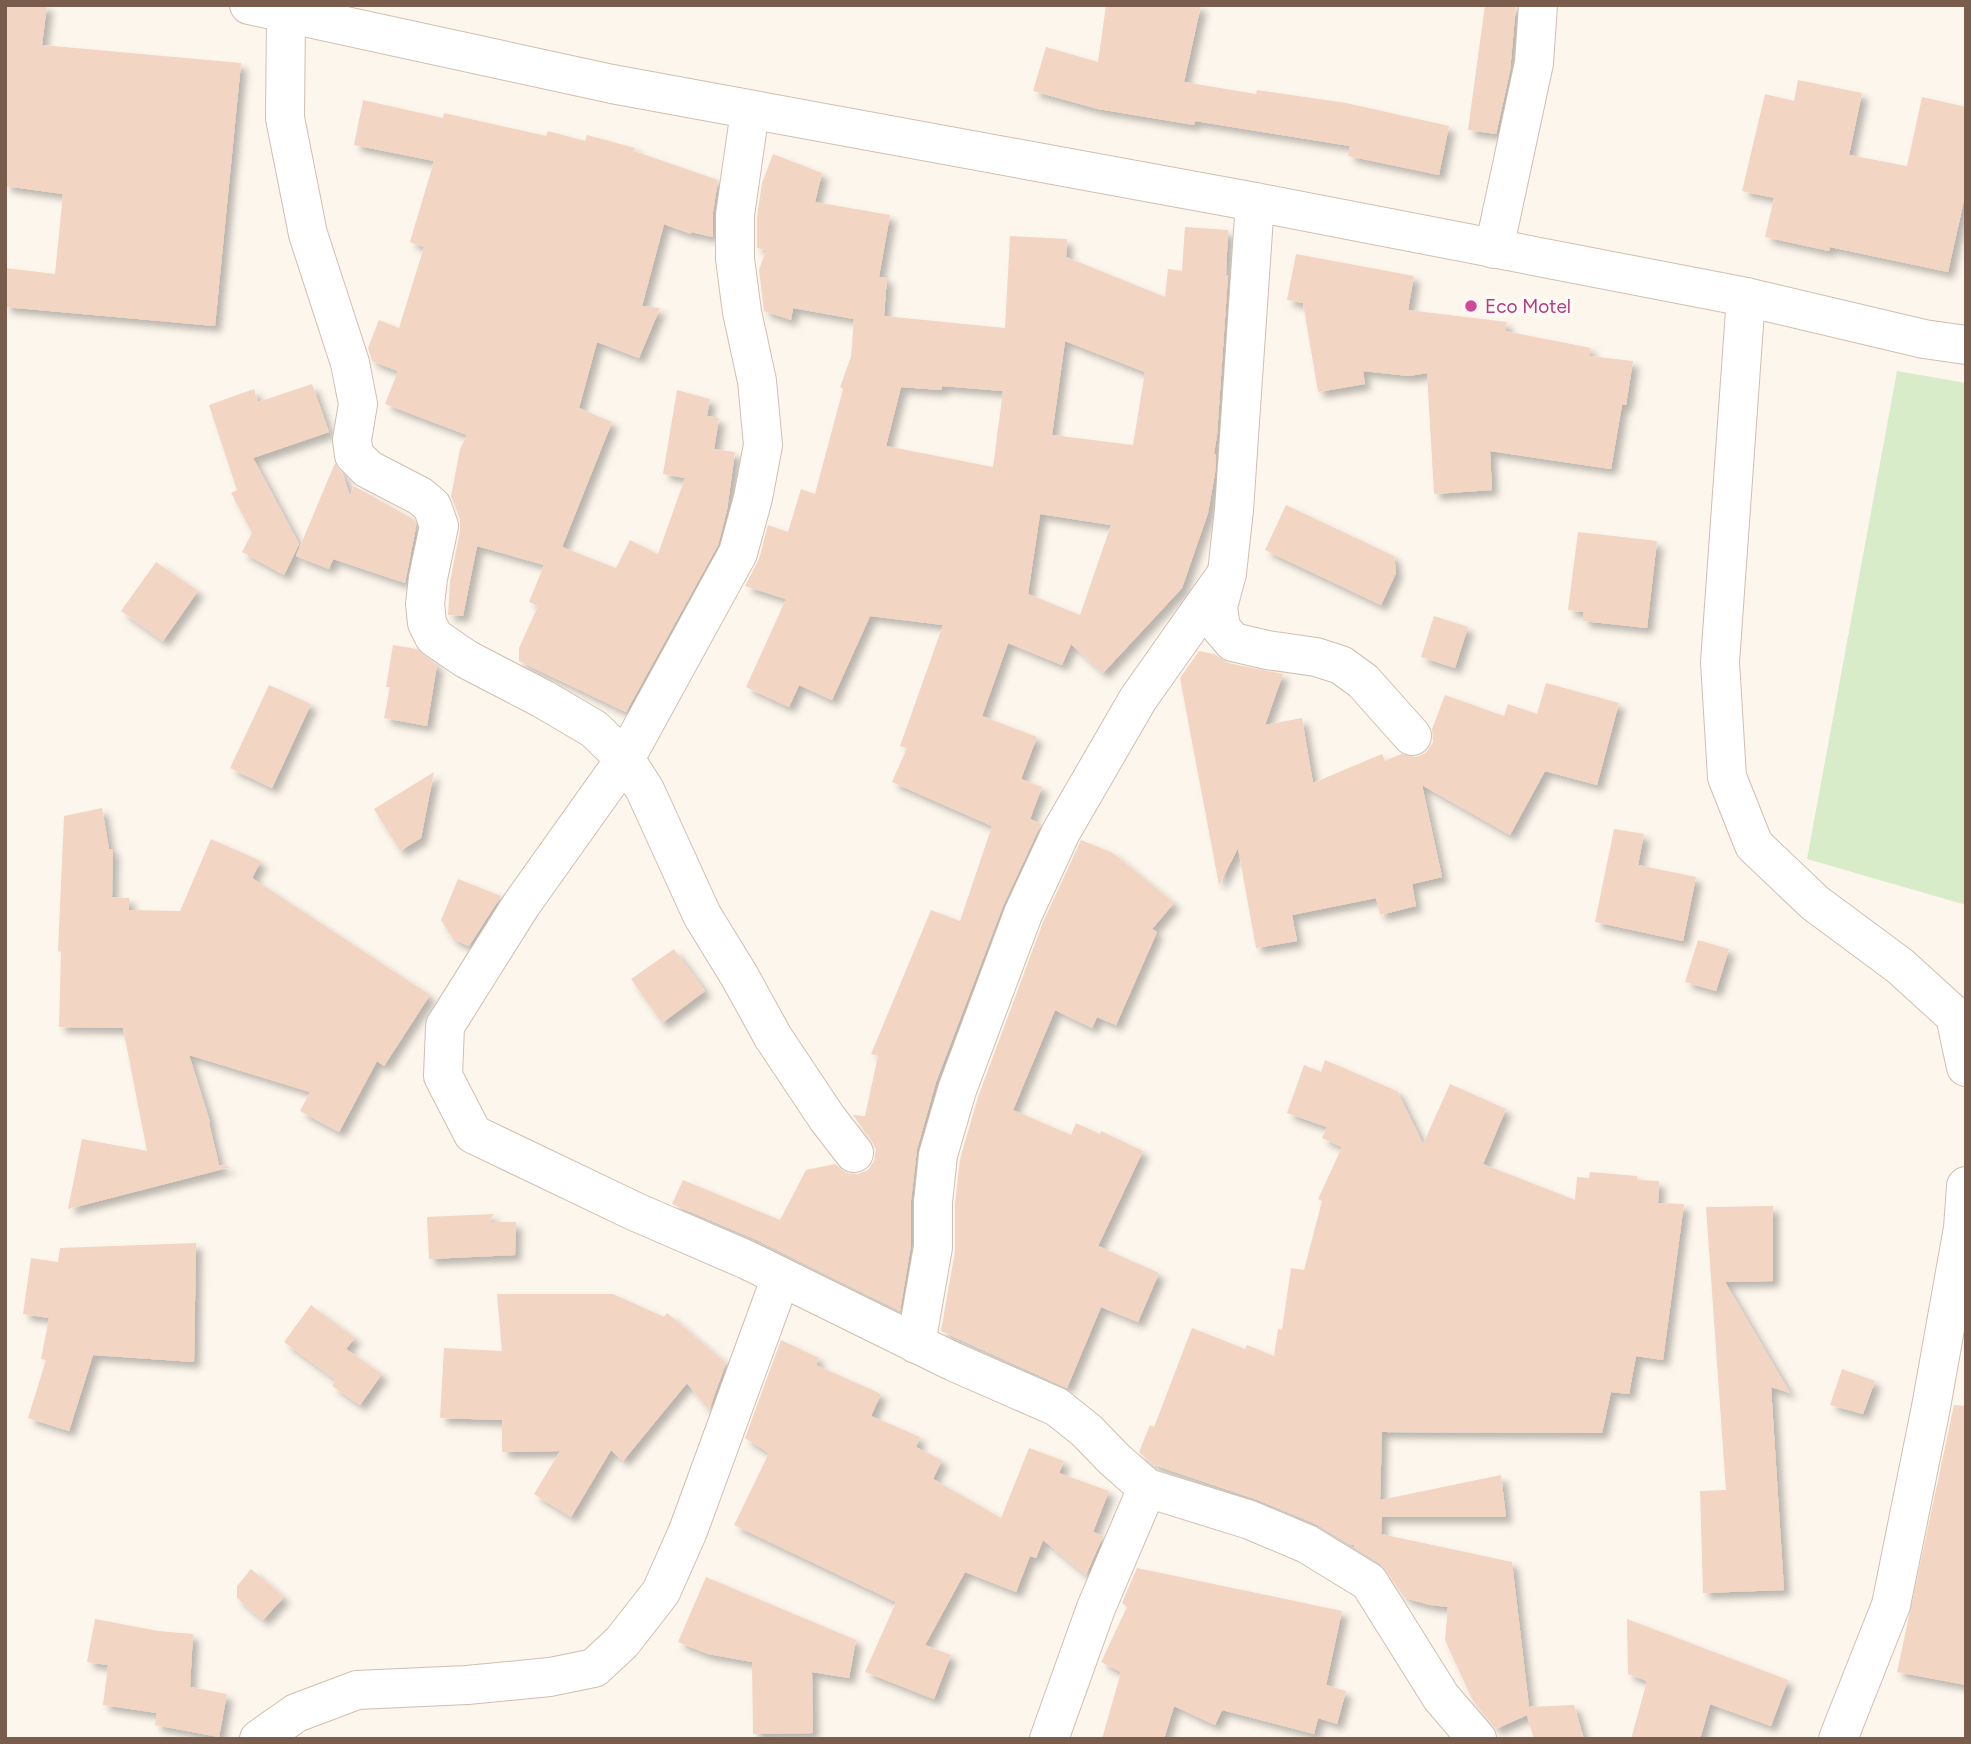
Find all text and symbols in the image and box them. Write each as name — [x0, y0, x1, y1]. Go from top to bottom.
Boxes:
place label: Eco Motel — [1485, 295, 1571, 318]
marker: Eco Motel — [1463, 298, 1479, 314]

